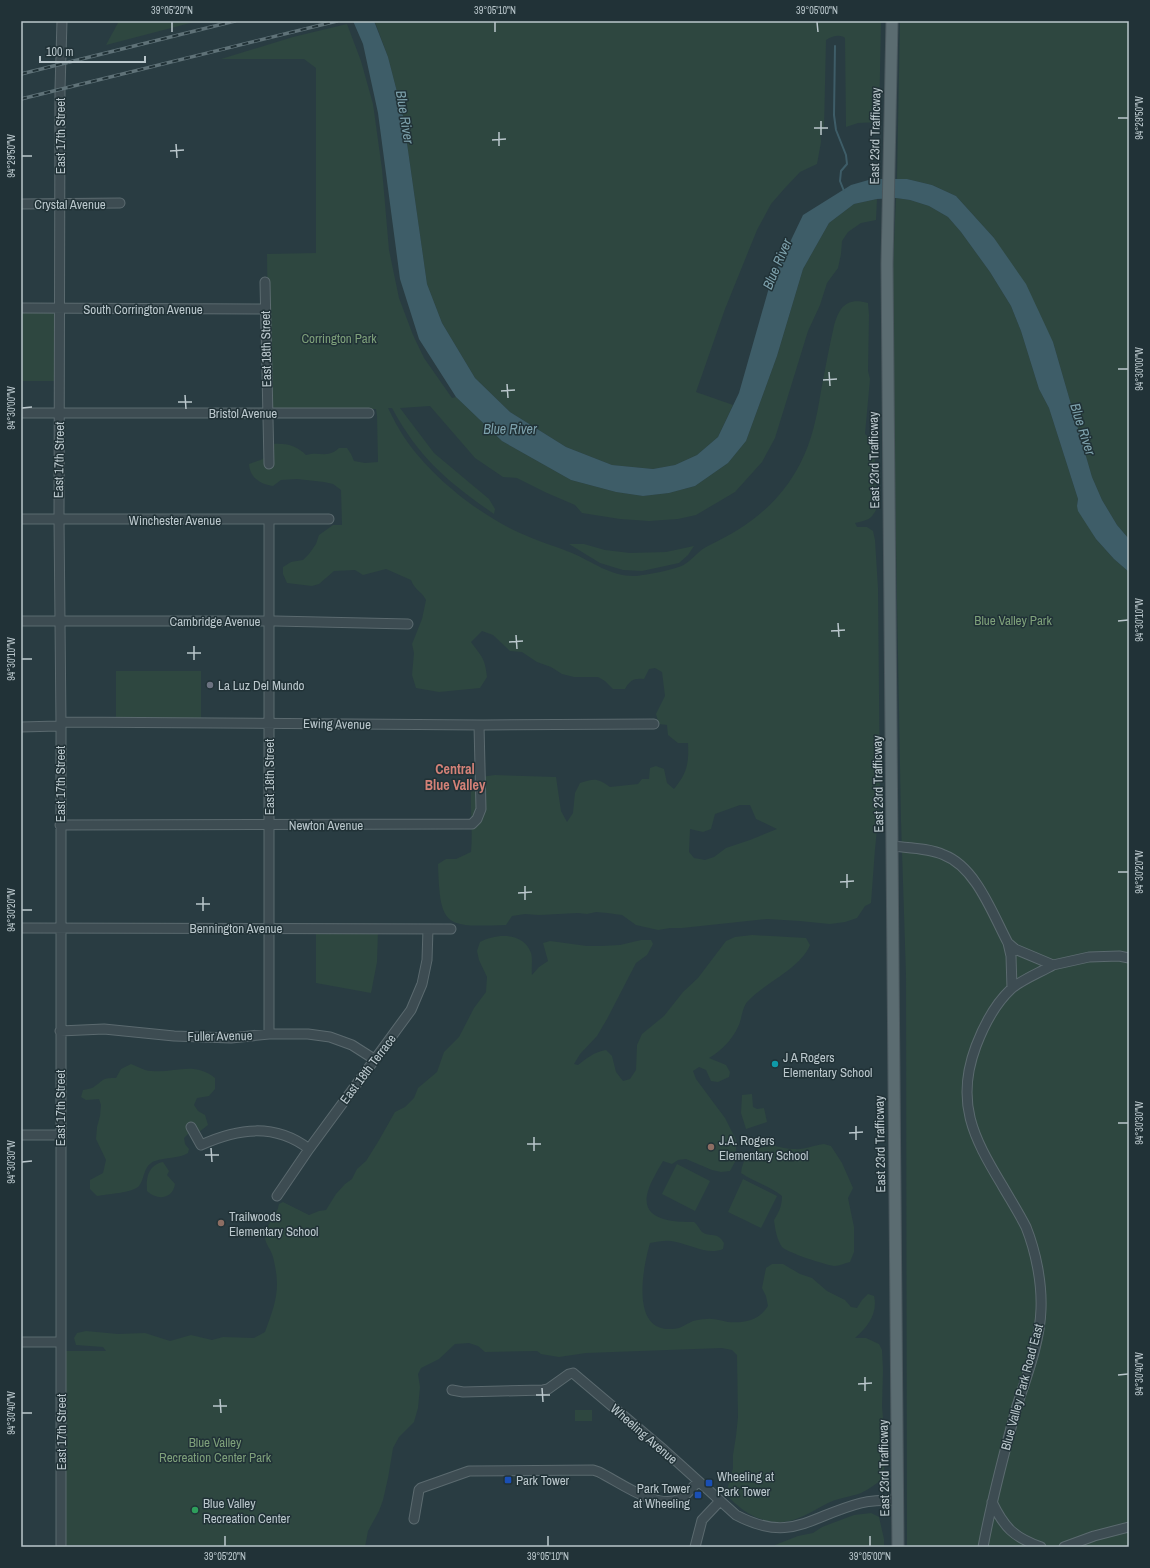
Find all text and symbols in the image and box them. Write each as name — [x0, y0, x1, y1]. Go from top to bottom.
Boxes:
text: 39°05'20"N — [151, 4, 193, 17]
text: 39°05'10"N — [474, 4, 516, 17]
text: 39°05'00"N — [796, 4, 838, 17]
scale bar — [40, 38, 145, 64]
text: 100 m — [46, 44, 73, 60]
street label: East 23rd Trafficway — [866, 87, 884, 185]
water label: Blue River — [392, 89, 418, 146]
text: 94°29'50"W — [1133, 96, 1146, 140]
street label: East 17th Street — [52, 98, 69, 174]
text: 94°29'50"W — [5, 134, 18, 178]
street label: Crystal Avenue — [34, 196, 106, 213]
water label: Blue River — [758, 235, 796, 292]
street label: South Corrington Avenue — [83, 301, 203, 318]
street label: East 18th Street — [257, 311, 275, 387]
park label: Corrington Park — [301, 330, 377, 347]
text: 94°30'00"W — [1133, 347, 1146, 391]
text: 94°30'00"W — [5, 386, 18, 430]
water label: Blue River — [1066, 401, 1100, 458]
street label: Bristol Avenue — [209, 405, 277, 422]
street label: East 23rd Trafficway — [865, 411, 883, 509]
water label: Blue River — [483, 420, 538, 438]
street label: East 17th Street — [50, 422, 68, 498]
street label: Winchester Avenue — [129, 512, 221, 529]
text: 94°30'10"W — [1133, 598, 1146, 642]
park label: Blue Valley Park — [974, 612, 1052, 629]
street label: Cambridge Avenue — [169, 613, 261, 630]
text: 94°30'10"W — [5, 637, 18, 681]
place label: La Luz Del Mundo — [218, 677, 305, 694]
marker: La Luz Del Mundo — [205, 680, 215, 690]
street label: Ewing Avenue — [303, 715, 371, 733]
street label: East 23rd Trafficway — [869, 735, 887, 833]
street label: East 18th Street — [261, 739, 278, 815]
street label: East 17th Street — [52, 746, 69, 822]
district label: Central Blue Valley — [425, 760, 486, 794]
street label: Newton Avenue — [289, 817, 363, 834]
text: 94°30'20"W — [1133, 850, 1146, 894]
text: 94°30'20"W — [5, 888, 18, 932]
street label: Bennington Avenue — [190, 920, 283, 937]
street label: Fuller Avenue — [187, 1027, 253, 1045]
street label: East 18th Terrace — [336, 1031, 400, 1107]
place label: J A Rogers Elementary School — [783, 1049, 872, 1081]
marker: J A Rogers Elementary School — [770, 1059, 780, 1069]
street label: East 17th Street — [52, 1070, 69, 1146]
street label: East 23rd Trafficway — [871, 1095, 889, 1193]
text: 94°30'30"W — [1133, 1101, 1146, 1145]
place label: J.A. Rogers Elementary School — [719, 1132, 808, 1164]
text: 94°30'30"W — [5, 1140, 18, 1184]
marker: J.A. Rogers Elementary School — [706, 1142, 716, 1152]
place label: Trailwoods Elementary School — [229, 1208, 318, 1240]
marker: Trailwoods Elementary School — [216, 1218, 226, 1228]
street label: Blue Valley Park Road East — [997, 1322, 1047, 1452]
text: 94°30'40"W — [1133, 1352, 1146, 1396]
text: 94°30'40"W — [5, 1391, 18, 1435]
street label: East 17th Street — [53, 1394, 70, 1470]
street label: Wheeling Avenue — [607, 1400, 681, 1468]
street label: East 23rd Trafficway — [875, 1419, 893, 1517]
park label: Blue Valley Recreation Center Park — [159, 1434, 272, 1466]
place label: Wheeling at Park Tower — [717, 1468, 774, 1500]
place label: Park Tower — [516, 1472, 570, 1489]
marker: Park Tower — [503, 1475, 513, 1485]
marker: Wheeling at Park Tower — [704, 1478, 714, 1488]
place label: Park Tower at Wheeling — [633, 1480, 690, 1512]
marker: Park Tower at Wheeling — [693, 1490, 703, 1500]
place label: Blue Valley Recreation Center — [203, 1495, 291, 1527]
marker: Blue Valley Recreation Center — [190, 1505, 200, 1515]
text: 39°05'20"N — [204, 1550, 246, 1563]
text: 39°05'10"N — [527, 1550, 569, 1563]
text: 39°05'00"N — [849, 1550, 891, 1563]

